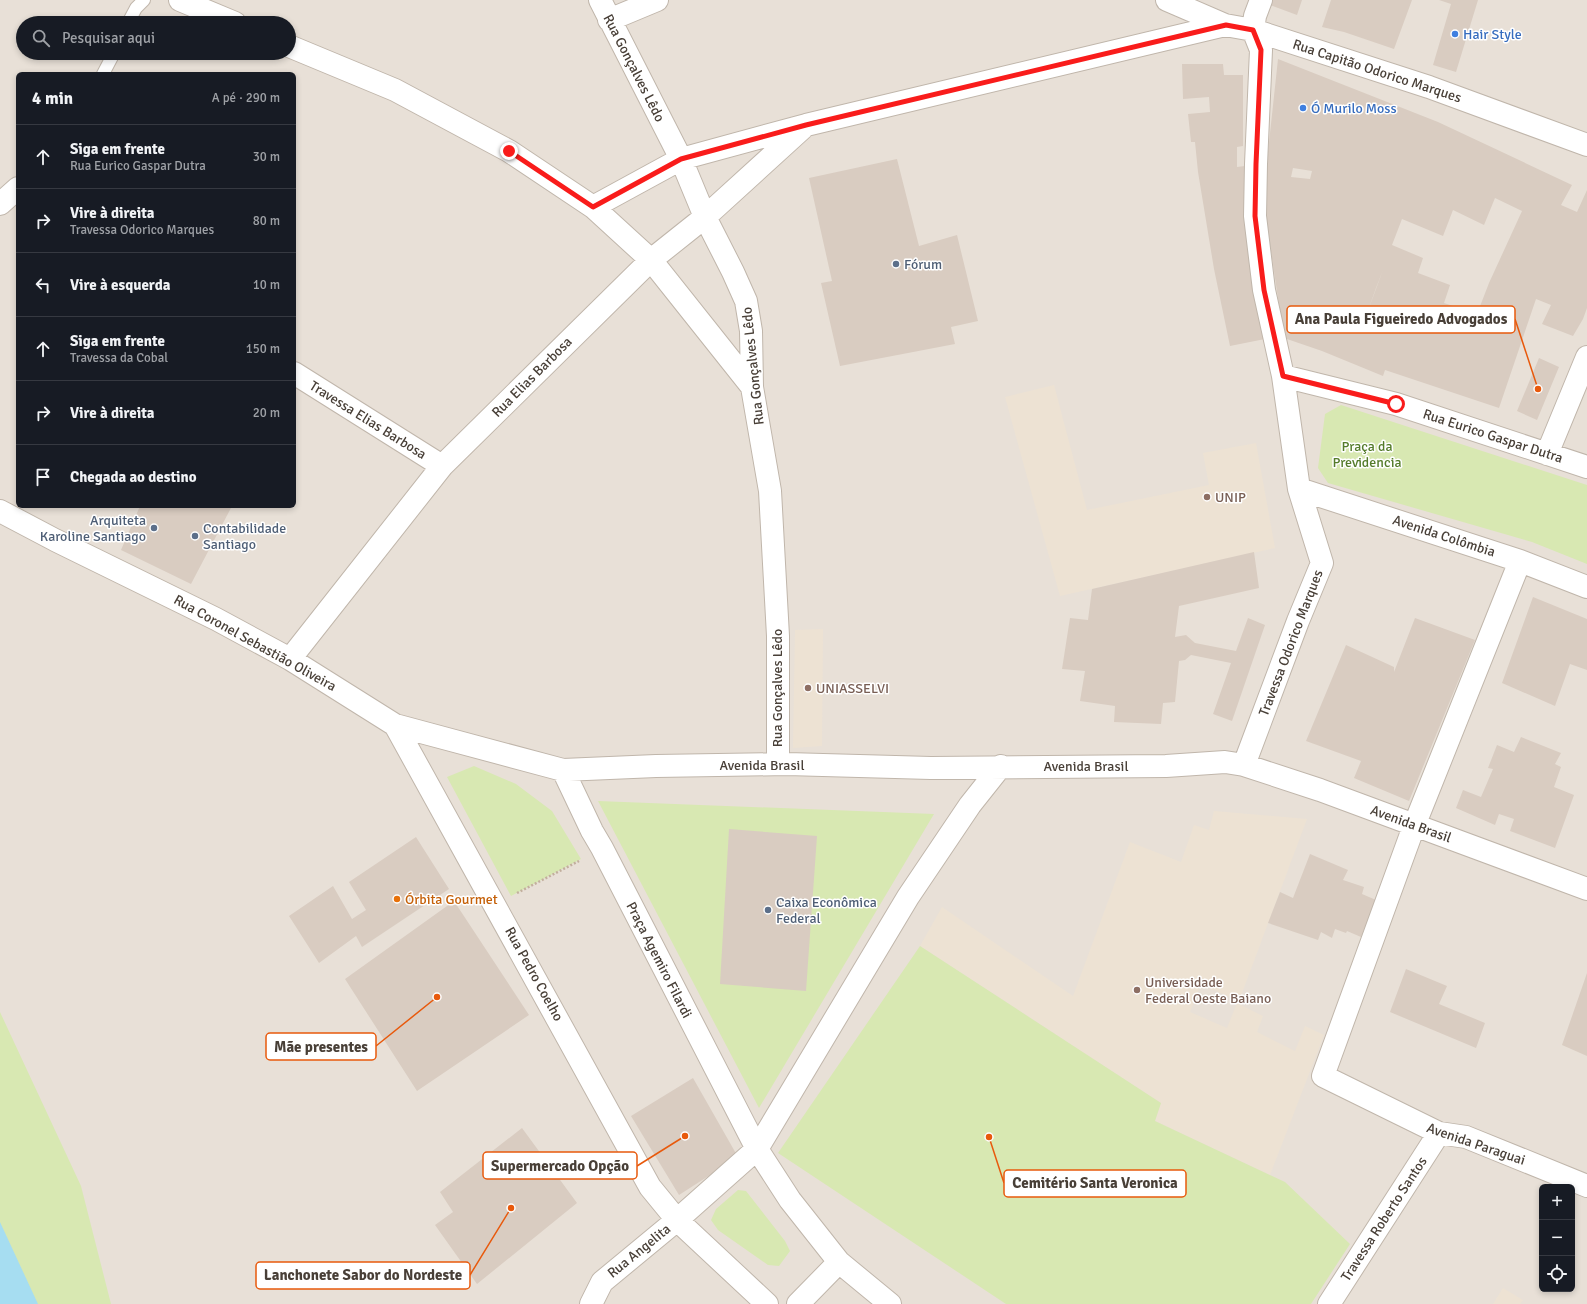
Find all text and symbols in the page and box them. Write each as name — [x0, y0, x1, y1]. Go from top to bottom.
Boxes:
street label: Rua Gonçalves Lêdo — [600, 11, 668, 125]
search box — [16, 16, 296, 60]
place label: Hair Style — [1463, 26, 1522, 43]
icon: search — [30, 27, 52, 49]
text: Pesquisar aqui — [62, 29, 155, 47]
marker: Hair Style — [1450, 29, 1460, 39]
street label: Rua Capitão Odorico Marques — [1290, 36, 1464, 106]
text: 4 min — [32, 88, 73, 109]
text: A pé · 290 m — [212, 90, 280, 106]
place label: Ó Murilo Moss — [1311, 100, 1397, 117]
marker: Ó Murilo Moss — [1298, 103, 1308, 113]
text: Siga em frente — [70, 140, 165, 158]
route end — [500, 142, 518, 160]
icon: ahead — [32, 146, 54, 168]
text: 30 m — [253, 149, 280, 165]
text: Rua Eurico Gaspar Dutra — [70, 158, 206, 174]
text: Vire à direita — [70, 204, 154, 222]
icon: right — [32, 210, 54, 232]
text: 80 m — [253, 213, 280, 229]
text: Travessa Odorico Marques — [70, 222, 214, 238]
place label: Fórum — [904, 256, 942, 273]
marker: Fórum — [891, 259, 901, 269]
icon: left — [32, 274, 54, 296]
text: Vire à esquerda — [70, 276, 170, 294]
text: 10 m — [253, 277, 280, 293]
street label: Rua Gonçalves Lêdo — [738, 306, 768, 426]
callout: Ana Paula Figueiredo Advogados — [1287, 306, 1515, 333]
text: Ana Paula Figueiredo Advogados — [1295, 310, 1508, 328]
text: Siga em frente — [70, 332, 165, 350]
street label: Rua Elias Barbosa — [488, 333, 576, 421]
icon: ahead — [32, 338, 54, 360]
text: 150 m — [246, 341, 280, 357]
text: Travessa da Cobal — [70, 350, 168, 366]
street label: Travessa Elias Barbosa — [306, 377, 430, 463]
route start — [1387, 395, 1405, 413]
icon: right — [32, 402, 54, 424]
text: Vire à direita — [70, 404, 154, 422]
text: 20 m — [253, 405, 280, 421]
street label: Rua Eurico Gaspar Dutra — [1421, 405, 1565, 467]
park label: Praça da Previdencia — [1332, 438, 1402, 471]
icon: arrive — [32, 466, 54, 488]
text: Chegada ao destino — [70, 468, 197, 486]
place label: UNIP — [1215, 489, 1246, 506]
marker: UNIP — [1202, 492, 1212, 502]
street label: Avenida Colômbia — [1391, 511, 1497, 561]
place label: Arquiteta Karoline Santiago — [40, 512, 146, 545]
place label: Contabilidade Santiago — [203, 520, 286, 553]
marker: Arquiteta Karoline Santiago — [149, 523, 159, 533]
marker: Contabilidade Santiago — [190, 531, 200, 541]
street label: Travessa Odorico Marques — [1255, 567, 1327, 719]
street label: Rua Coronel Sebastião Oliveira — [171, 591, 339, 695]
street label: Rua Gonçalves Lêdo — [769, 629, 786, 747]
place label: UNIASSELVI — [816, 680, 889, 697]
marker: UNIASSELVI — [803, 683, 813, 693]
street label: Avenida Brasil — [719, 757, 805, 774]
street label: Avenida Brasil — [1043, 758, 1129, 775]
street label: Avenida Brasil — [1368, 801, 1454, 847]
place label: Órbita Gourmet — [405, 891, 498, 908]
marker: Órbita Gourmet — [392, 894, 402, 904]
place label: Caixa Econômica Federal — [776, 894, 877, 927]
street label: Praça Agemiro Filardi — [622, 899, 696, 1021]
marker: Caixa Econômica Federal — [763, 905, 773, 915]
street label: Rua Pedro Coelho — [501, 924, 567, 1024]
place label: Universidade Federal Oeste Baiano — [1145, 974, 1271, 1007]
marker: Universidade Federal Oeste Baiano — [1132, 985, 1142, 995]
callout: Mãe presentes — [266, 1033, 376, 1060]
text: Mãe presentes — [274, 1038, 368, 1056]
street label: Avenida Paraguai — [1424, 1119, 1528, 1169]
callout: Supermercado Opção — [483, 1152, 637, 1179]
street label: Travessa Roberto Santos — [1337, 1154, 1431, 1284]
text: Supermercado Opção — [491, 1157, 629, 1175]
callout: Cemitério Santa Veronica — [1004, 1170, 1186, 1197]
text: Cemitério Santa Veronica — [1012, 1174, 1178, 1192]
map controls — [1539, 1184, 1575, 1292]
button: + — [1539, 1184, 1575, 1220]
street label: Rua Angelita — [604, 1220, 674, 1282]
button: − — [1539, 1220, 1575, 1256]
button: locate — [1539, 1256, 1575, 1292]
callout: Lanchonete Sabor do Nordeste — [256, 1262, 470, 1289]
text: Lanchonete Sabor do Nordeste — [264, 1266, 462, 1284]

